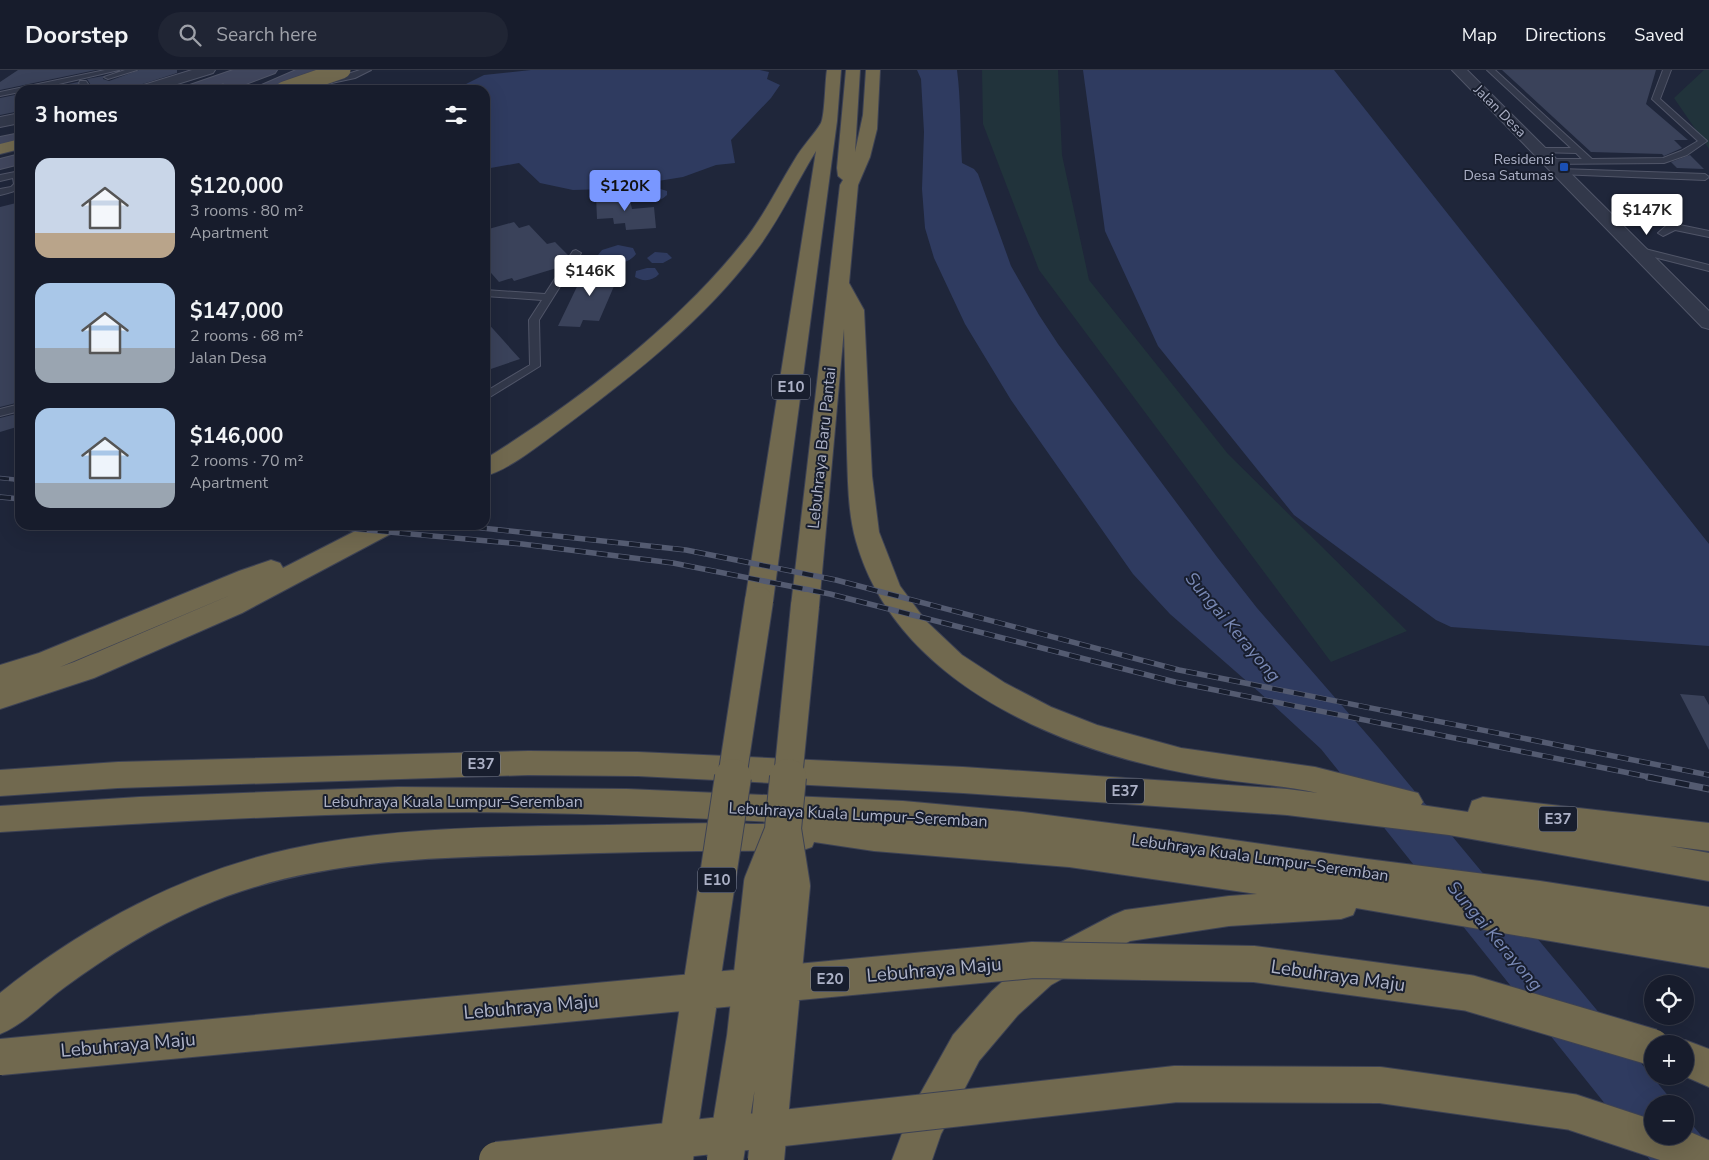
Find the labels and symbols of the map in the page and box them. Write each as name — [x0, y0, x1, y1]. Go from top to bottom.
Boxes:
street label: Jalan Desa — [1469, 80, 1530, 141]
place label: Residensi Desa Satumas — [1463, 150, 1554, 185]
marker: Residensi Desa Satumas — [1558, 161, 1570, 173]
pin: $120K — [590, 170, 660, 212]
pin: $147K — [1612, 194, 1682, 236]
pin: $146K — [555, 254, 625, 297]
street label: Lebuhraya Baru Pantai — [803, 366, 841, 530]
road number: E10 — [772, 374, 810, 400]
water label: Sungai Kerayong — [1180, 567, 1286, 687]
road number: E37 — [462, 752, 500, 776]
road number: E37 — [1106, 778, 1144, 804]
street label: Lebuhraya Kuala Lumpur–Seremban — [323, 791, 583, 813]
street label: Lebuhraya Kuala Lumpur–Seremban — [728, 797, 988, 833]
road number: E37 — [1539, 806, 1577, 832]
street label: Lebuhraya Kuala Lumpur–Seremban — [1130, 829, 1390, 887]
road number: E10 — [698, 868, 736, 892]
water label: Sungai Kerayong — [1442, 876, 1548, 996]
street label: Lebuhraya Maju — [865, 951, 1003, 989]
street label: Lebuhraya Maju — [1269, 954, 1407, 998]
road number: E20 — [811, 966, 849, 992]
street label: Lebuhraya Maju — [462, 988, 600, 1026]
street label: Lebuhraya Maju — [59, 1026, 197, 1064]

